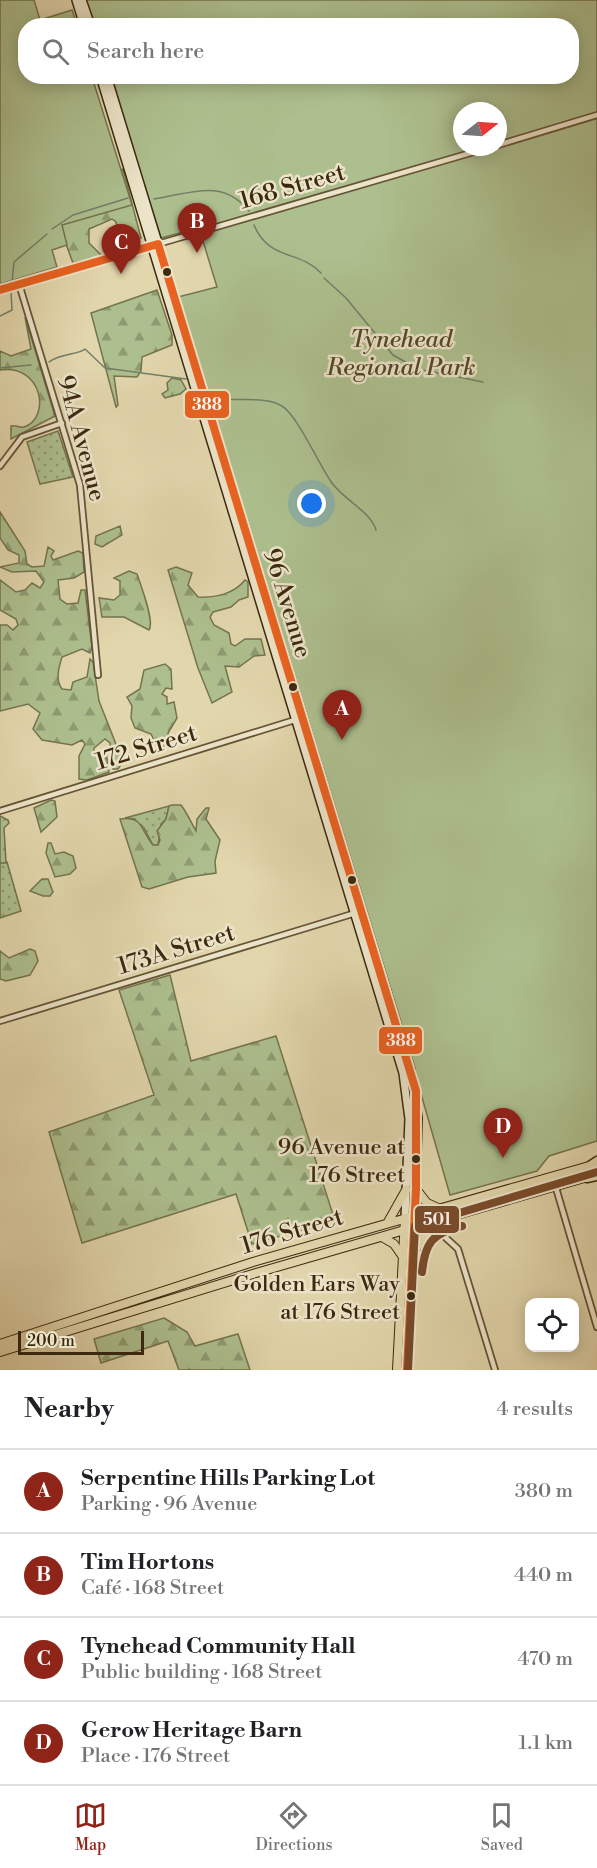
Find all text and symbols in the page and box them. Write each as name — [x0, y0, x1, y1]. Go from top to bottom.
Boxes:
search box — [18, 18, 579, 84]
icon: search — [39, 35, 72, 68]
text: Search here — [87, 38, 204, 65]
north arrow — [453, 102, 507, 156]
street label: 168 Street — [236, 157, 349, 216]
pin: B — [178, 204, 216, 253]
pin: C — [102, 224, 140, 274]
unlabelled marker — [161, 266, 173, 278]
park label: Tynehead Regional Park — [326, 325, 475, 383]
street label: 94A Avenue — [50, 372, 112, 505]
line badge: 388 — [184, 390, 230, 419]
text: 388 — [192, 395, 222, 415]
your location — [297, 489, 326, 518]
street label: 96 Avenue — [256, 545, 318, 662]
unlabelled marker — [287, 681, 299, 693]
pin: A — [322, 690, 362, 740]
street label: 172 Street — [92, 718, 201, 778]
unlabelled marker — [346, 874, 358, 886]
street label: 173A Street — [114, 918, 239, 982]
line badge: 388 — [378, 1026, 423, 1055]
text: 388 — [386, 1031, 416, 1051]
pin: D — [484, 1108, 522, 1158]
place label: 96 Avenue at 176 Street — [278, 1134, 405, 1189]
marker: 96 Avenue at 176 Street — [410, 1153, 422, 1165]
street label: 176 Street — [238, 1202, 347, 1262]
line badge: 501 — [414, 1205, 460, 1234]
text: 501 — [423, 1210, 452, 1230]
place label: Golden Ears Way at 176 Street — [233, 1271, 400, 1326]
marker: Golden Ears Way at 176 Street — [405, 1290, 417, 1302]
map controls — [525, 1298, 579, 1352]
button: locate — [525, 1298, 579, 1352]
scale bar — [18, 1328, 144, 1356]
text: 200 m — [27, 1331, 75, 1351]
text: Nearby — [24, 1393, 114, 1425]
text: 4 results — [496, 1397, 573, 1422]
text: Serpentine Hills Parking Lot — [81, 1465, 375, 1492]
text: A — [36, 1479, 51, 1504]
text: 380 m — [515, 1479, 573, 1504]
text: Parking · 96 Avenue — [81, 1492, 257, 1517]
text: Tim Hortons — [81, 1549, 214, 1576]
text: B — [36, 1563, 51, 1588]
text: 440 m — [514, 1563, 573, 1588]
text: Café · 168 Street — [81, 1576, 224, 1601]
text: Tynehead Community Hall — [81, 1633, 356, 1660]
text: C — [36, 1647, 51, 1672]
text: 470 m — [517, 1647, 573, 1672]
text: Public building · 168 Street — [81, 1660, 322, 1685]
text: Gerow Heritage Barn — [81, 1717, 302, 1744]
text: D — [36, 1731, 51, 1756]
text: 1.1 km — [519, 1731, 573, 1756]
text: Place · 176 Street — [81, 1744, 230, 1769]
tab: Map — [74, 1799, 107, 1855]
tab: Directions — [255, 1799, 333, 1855]
tab: Saved — [481, 1799, 523, 1855]

